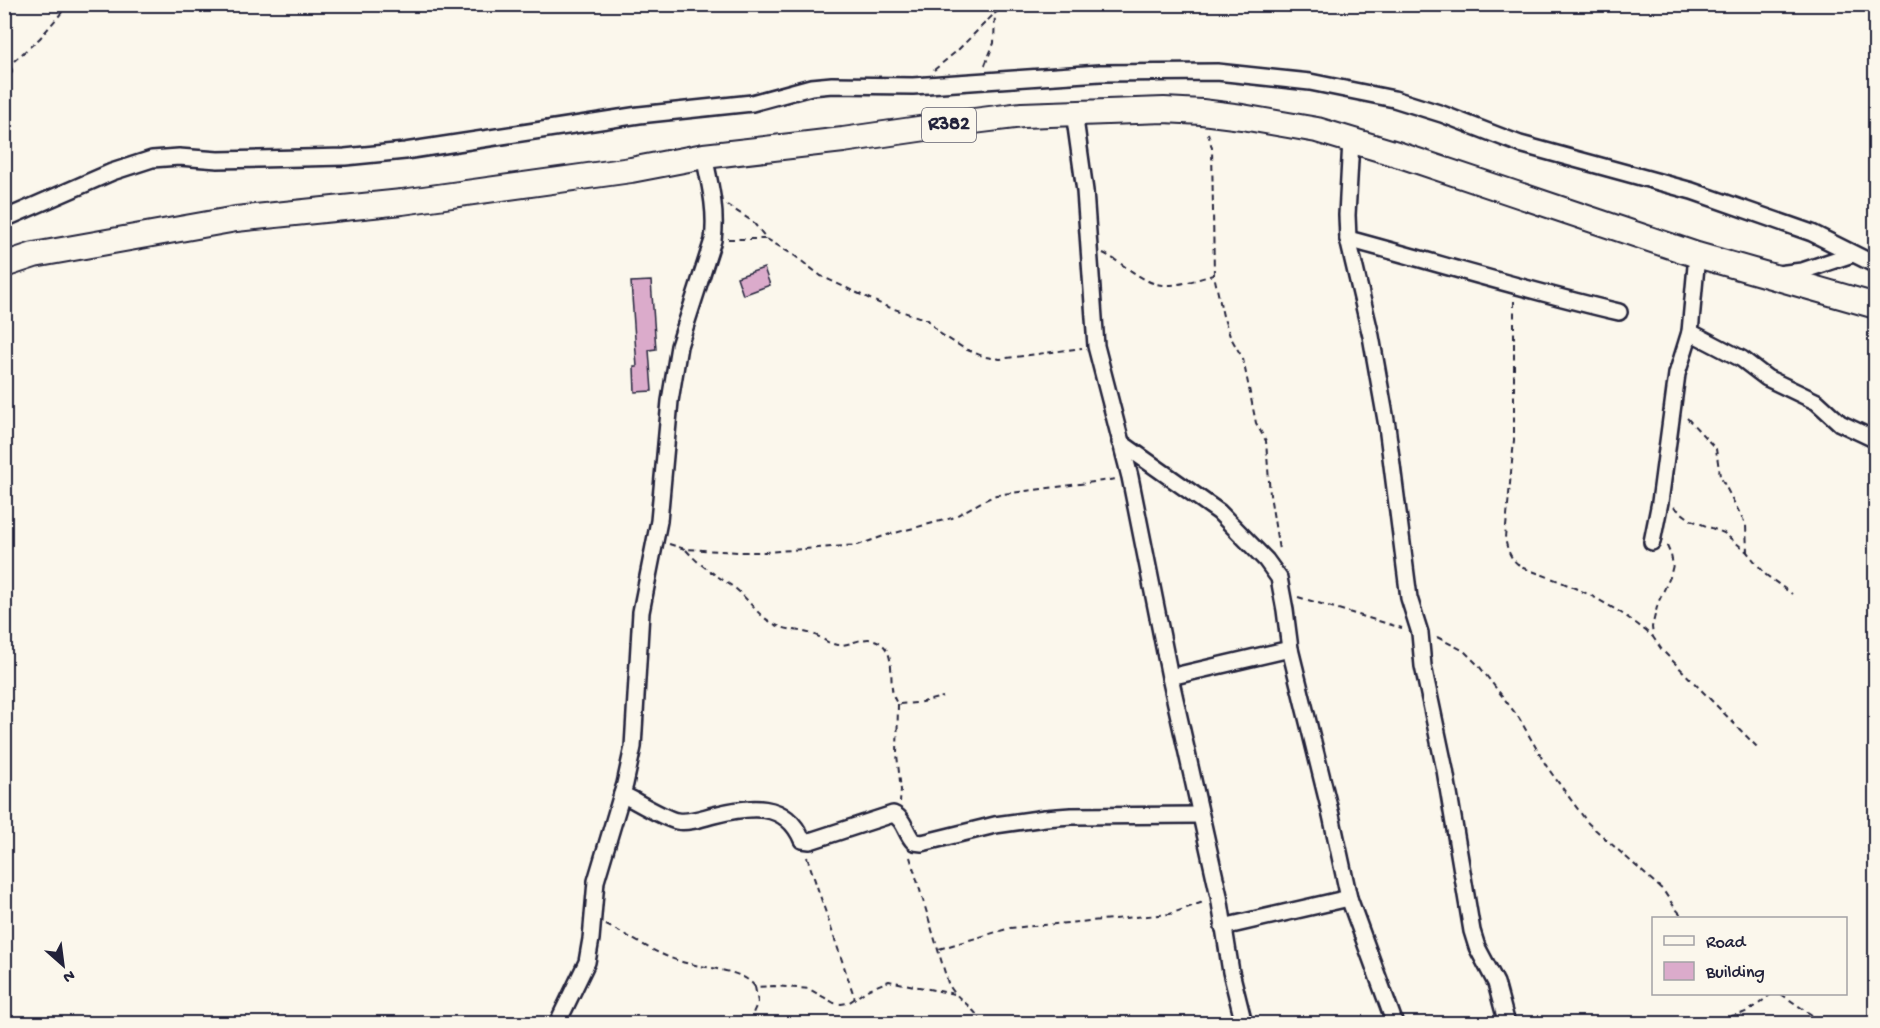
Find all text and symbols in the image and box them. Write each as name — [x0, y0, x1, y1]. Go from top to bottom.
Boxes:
road number: R382 — [922, 108, 976, 142]
legend — [1652, 917, 1847, 995]
text: Road — [1706, 933, 1747, 954]
north arrow — [33, 935, 93, 995]
text: Building — [1705, 963, 1765, 984]
text: N — [59, 964, 77, 986]

